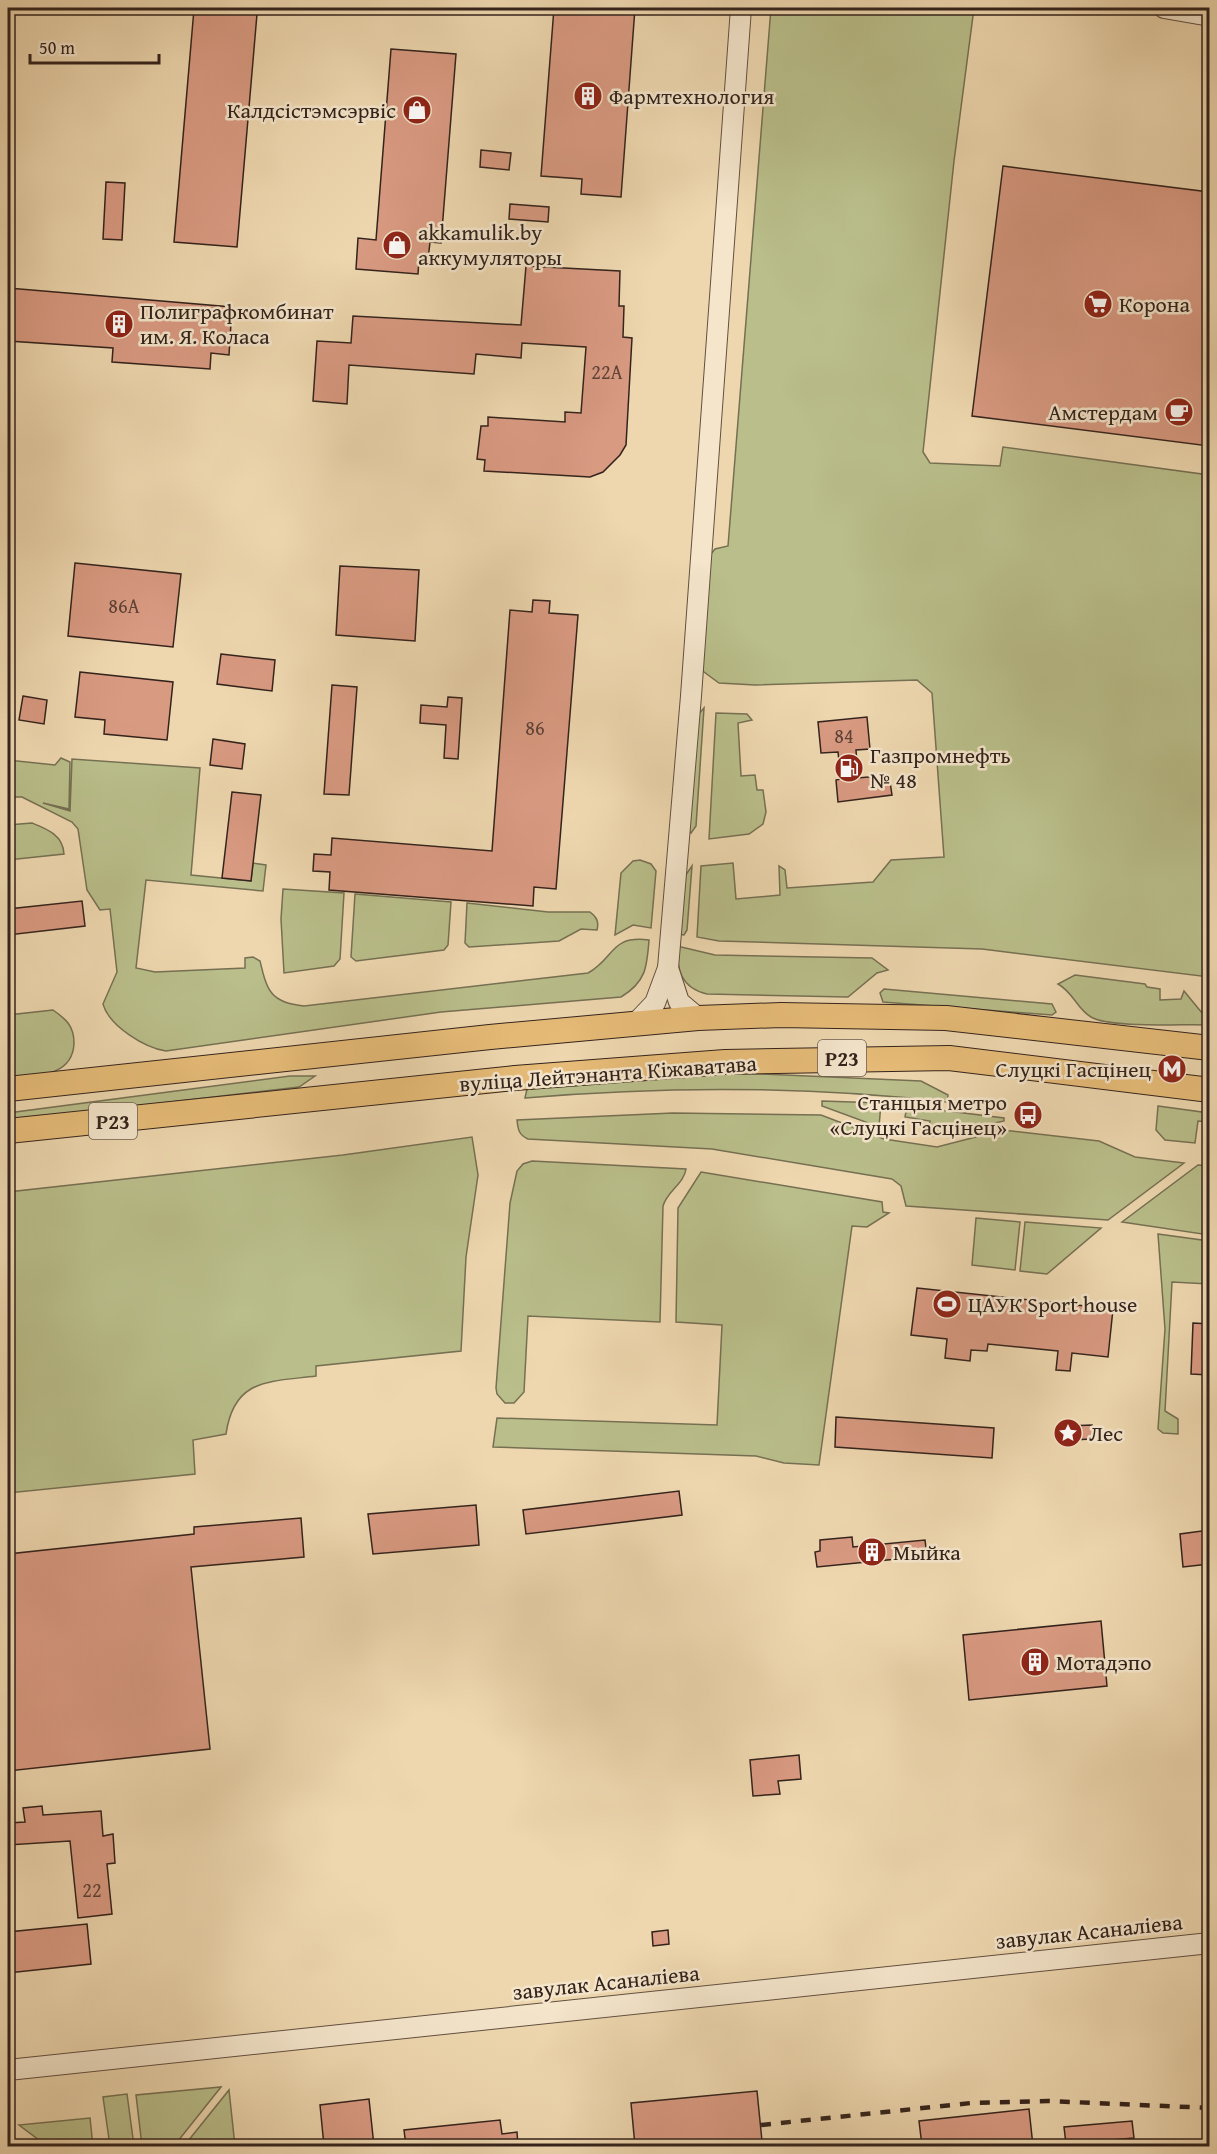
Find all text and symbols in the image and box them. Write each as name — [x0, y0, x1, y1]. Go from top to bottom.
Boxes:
scale bar — [30, 27, 159, 65]
text: 50 m — [39, 34, 75, 61]
building icon: Фармтехнология — [572, 80, 604, 112]
place label: Фармтехнология — [609, 80, 774, 112]
place label: Калдсістэмсэрвіс — [227, 94, 396, 126]
shop icon: Калдсістэмсэрвіс — [401, 94, 433, 126]
place label: akkamulik.by аккумуляторы — [418, 216, 562, 273]
shop icon: akkamulik.by аккумуляторы — [381, 229, 413, 261]
supermarket icon: Корона — [1082, 288, 1114, 320]
place label: Корона — [1119, 288, 1191, 320]
place label: Полиграфкомбинат им. Я. Коласа — [140, 295, 334, 352]
building icon: Полиграфкомбинат им. Я. Коласа — [103, 308, 135, 340]
house number: 22А — [591, 357, 623, 386]
place label: Амстердам — [1048, 396, 1158, 428]
cafe icon: Амстердам — [1163, 396, 1195, 428]
house number: 86А — [108, 591, 140, 620]
house number: 86 — [525, 713, 545, 742]
house number: 84 — [834, 721, 854, 750]
place label: Газпромнефть № 48 — [870, 739, 1011, 796]
fuel station icon: Газпромнефть № 48 — [833, 752, 865, 784]
road number: Р23 — [818, 1040, 866, 1076]
street label: вуліца Лейтэнанта Кіжаватава — [458, 1047, 758, 1099]
place label: Слуцкі Гасцінец — [995, 1053, 1151, 1085]
metro station icon: Слуцкі Гасцінец — [1156, 1053, 1188, 1085]
place label: Станцыя метро «Слуцкі Гасцінец» — [830, 1086, 1007, 1143]
bus stop icon: Станцыя метро «Слуцкі Гасцінец» — [1012, 1099, 1044, 1131]
road number: Р23 — [89, 1103, 137, 1139]
sports icon: ЦАУК Sport house — [931, 1288, 963, 1320]
place label: ЦАУК Sport house — [968, 1288, 1137, 1320]
place icon: Лес — [1052, 1417, 1084, 1449]
place label: Лес — [1089, 1417, 1123, 1449]
building icon: Мыйка — [856, 1536, 888, 1568]
place label: Мыйка — [893, 1536, 961, 1568]
building icon: Мотадэпо — [1019, 1646, 1051, 1678]
place label: Мотадэпо — [1056, 1646, 1152, 1678]
house number: 22 — [82, 1875, 102, 1904]
street label: завулак Асаналіева — [994, 1905, 1184, 1957]
street label: завулак Асаналіева — [511, 1956, 701, 2008]

